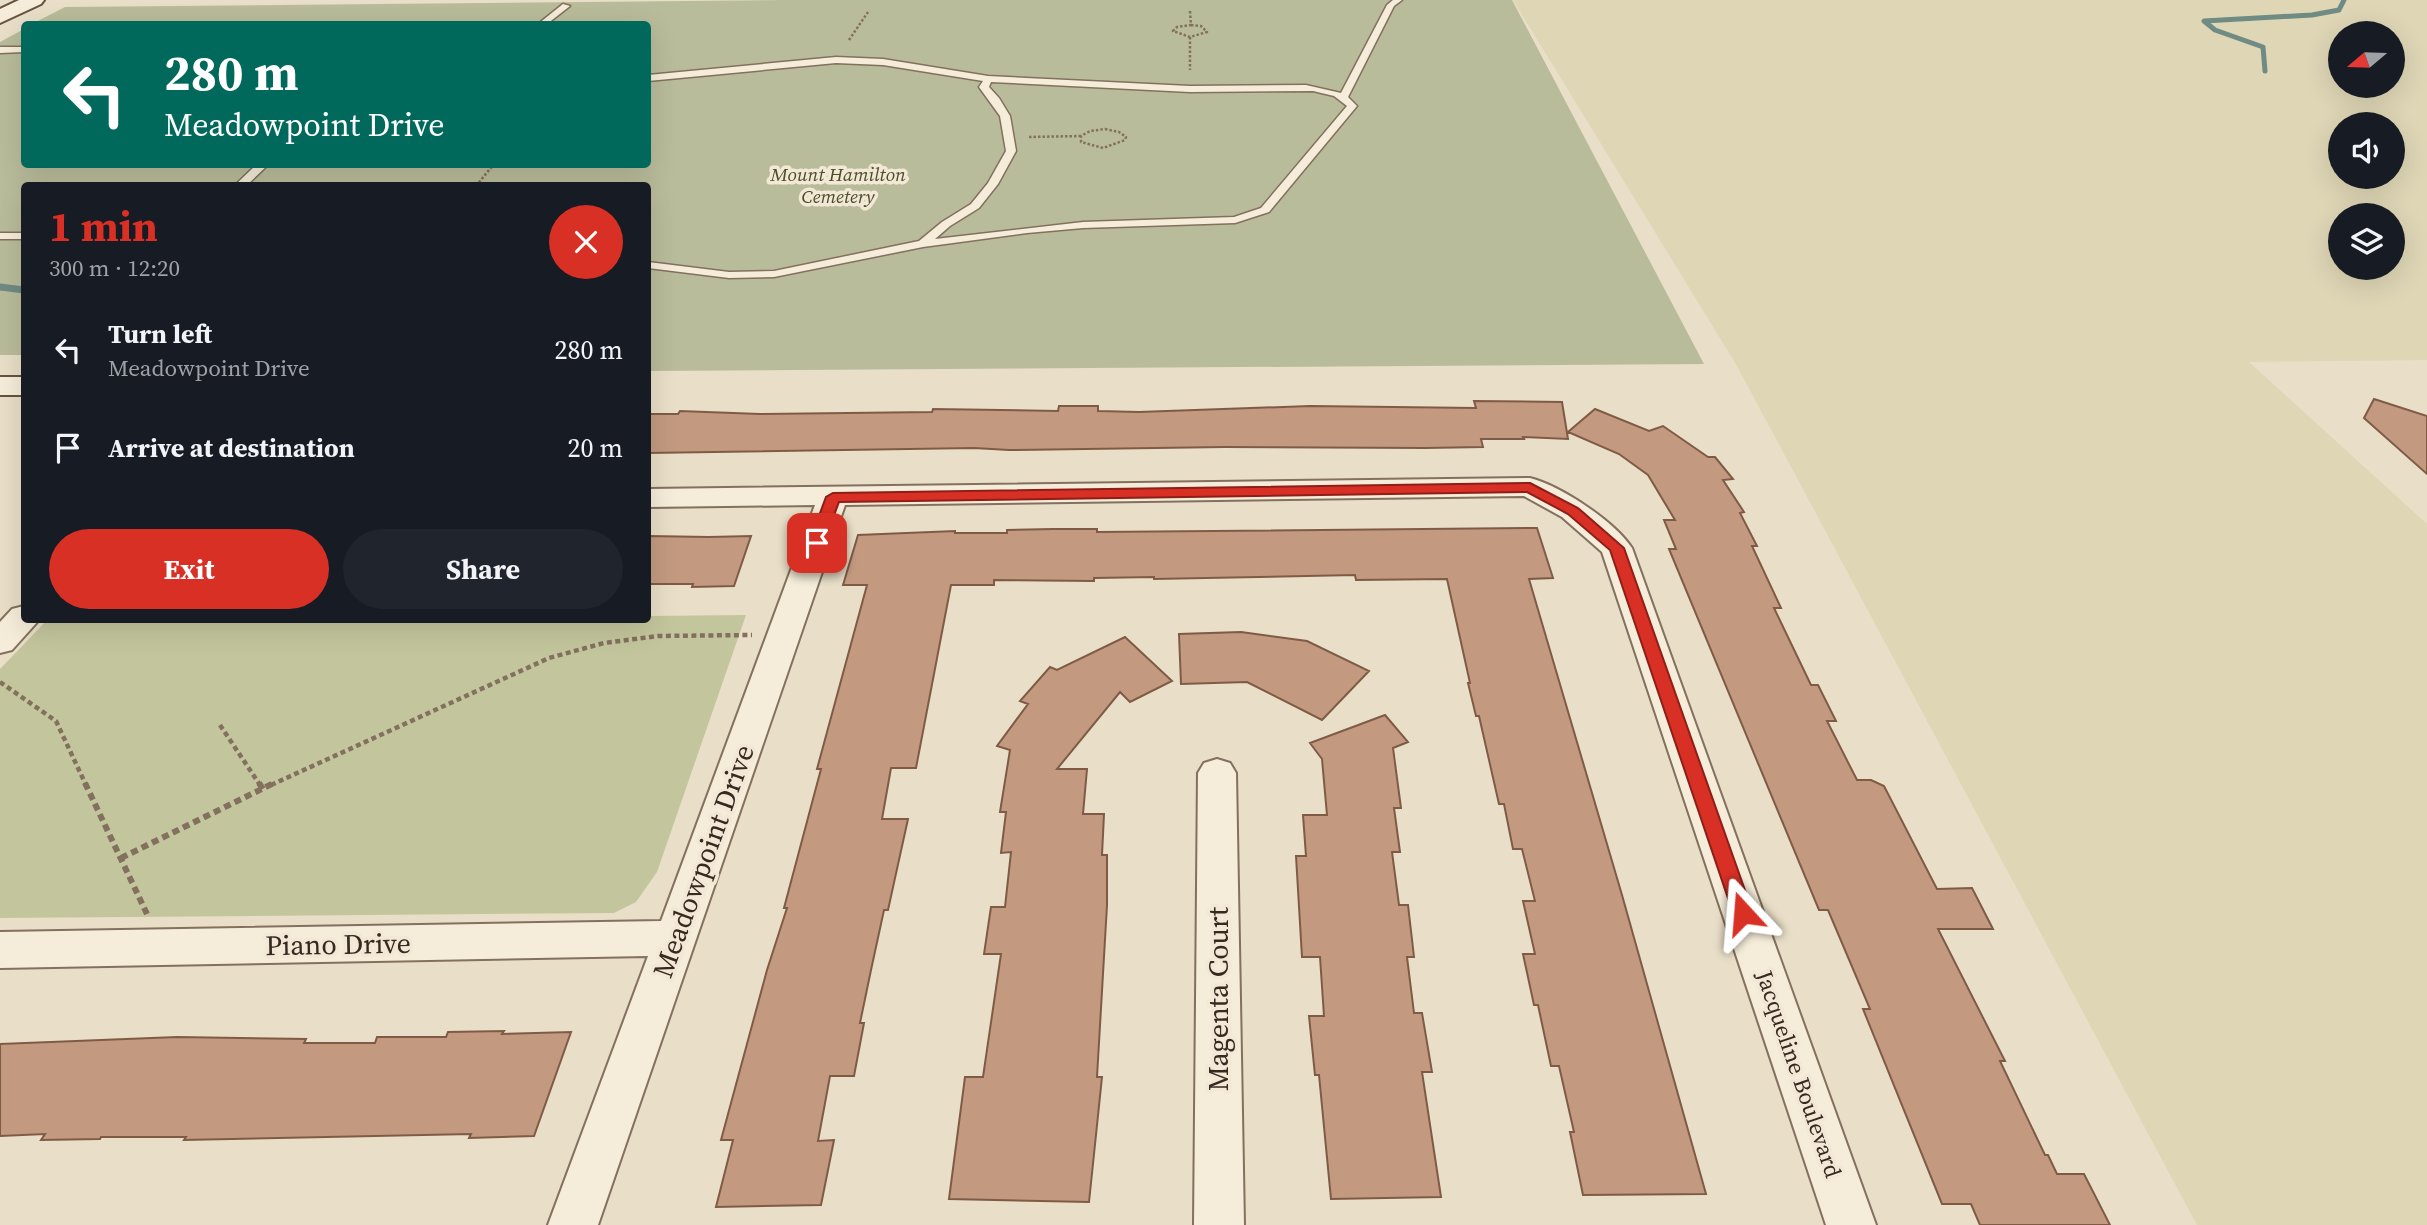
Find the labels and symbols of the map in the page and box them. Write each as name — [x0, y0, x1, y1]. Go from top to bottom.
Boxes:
north arrow — [2328, 21, 2404, 98]
park label: Mount Hamilton Cemetery — [769, 161, 906, 209]
pin — [787, 513, 847, 573]
street label: Meadowpoint Drive — [643, 739, 763, 983]
position arrow — [1706, 876, 1780, 950]
street label: Magenta Court — [1199, 906, 1237, 1091]
street label: Piano Drive — [265, 924, 411, 964]
street label: Jacqueline Boulevard — [1748, 965, 1849, 1182]

